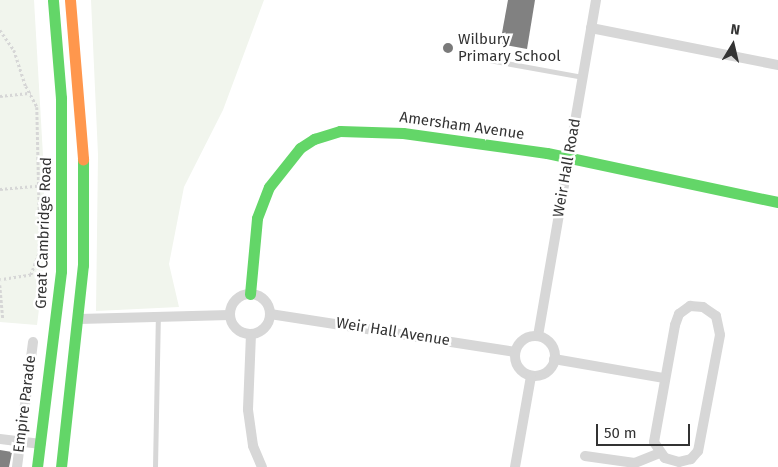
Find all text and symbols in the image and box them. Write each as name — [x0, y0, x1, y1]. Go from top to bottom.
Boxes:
north arrow — [708, 20, 758, 70]
text: N — [729, 21, 741, 39]
place label: Wilbury Primary School — [458, 30, 561, 65]
marker: Wilbury Primary School — [442, 42, 454, 54]
street label: Amersham Avenue — [398, 108, 526, 144]
street label: Weir Hall Road — [549, 117, 585, 219]
street label: Great Cambridge Road — [32, 157, 56, 309]
street label: Weir Hall Avenue — [335, 314, 451, 350]
street label: Empire Parade — [10, 354, 40, 454]
scale bar — [598, 414, 692, 446]
text: 50 m — [604, 424, 637, 442]

